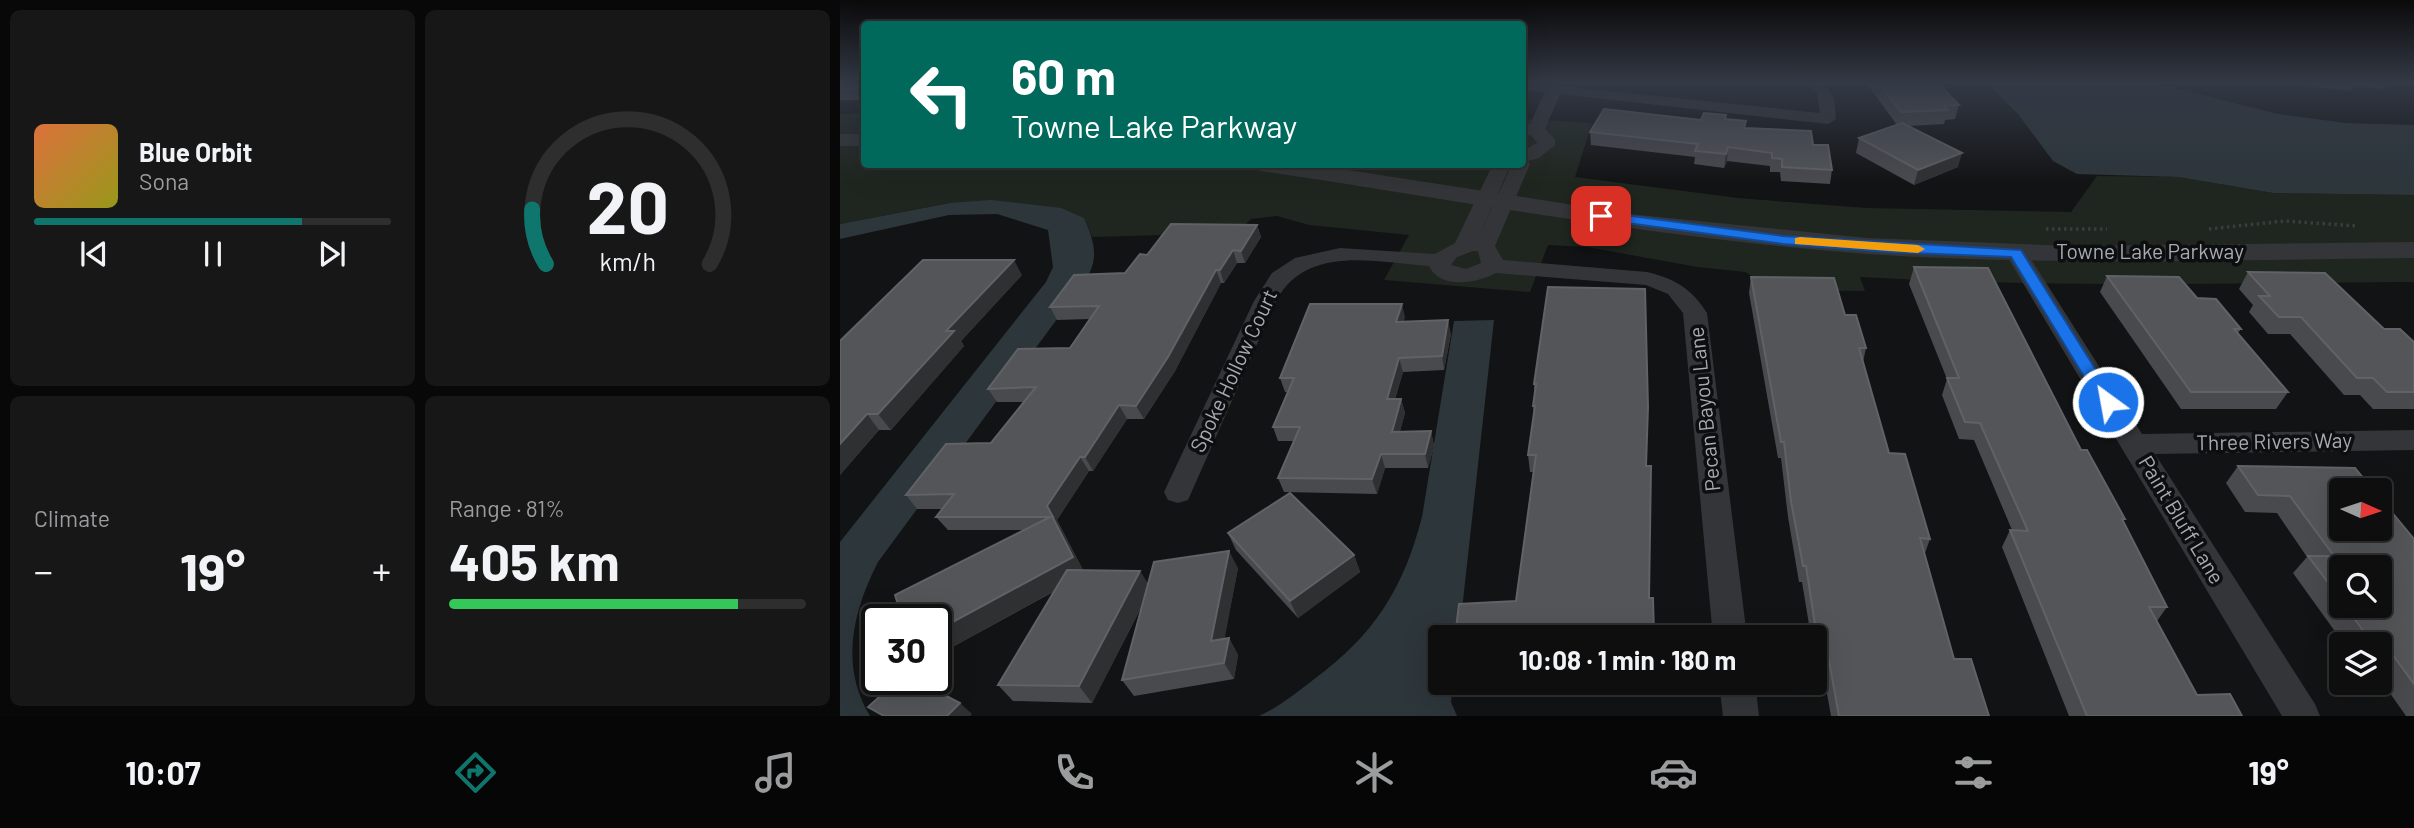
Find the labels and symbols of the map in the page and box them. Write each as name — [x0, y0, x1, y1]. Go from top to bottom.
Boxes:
pin — [1571, 186, 1631, 246]
street label: Towne Lake Parkway — [2056, 238, 2244, 263]
street label: Spoke Hollow Court — [1184, 285, 1281, 456]
street label: Pecan Bayou Lane — [1682, 326, 1725, 493]
position arrow — [2071, 365, 2145, 439]
street label: Three Rivers Way — [2196, 427, 2352, 454]
street label: Paint Bluff Lane — [2134, 451, 2230, 588]
north arrow — [2329, 478, 2392, 541]
speed limit sign: 30 — [861, 604, 952, 695]

